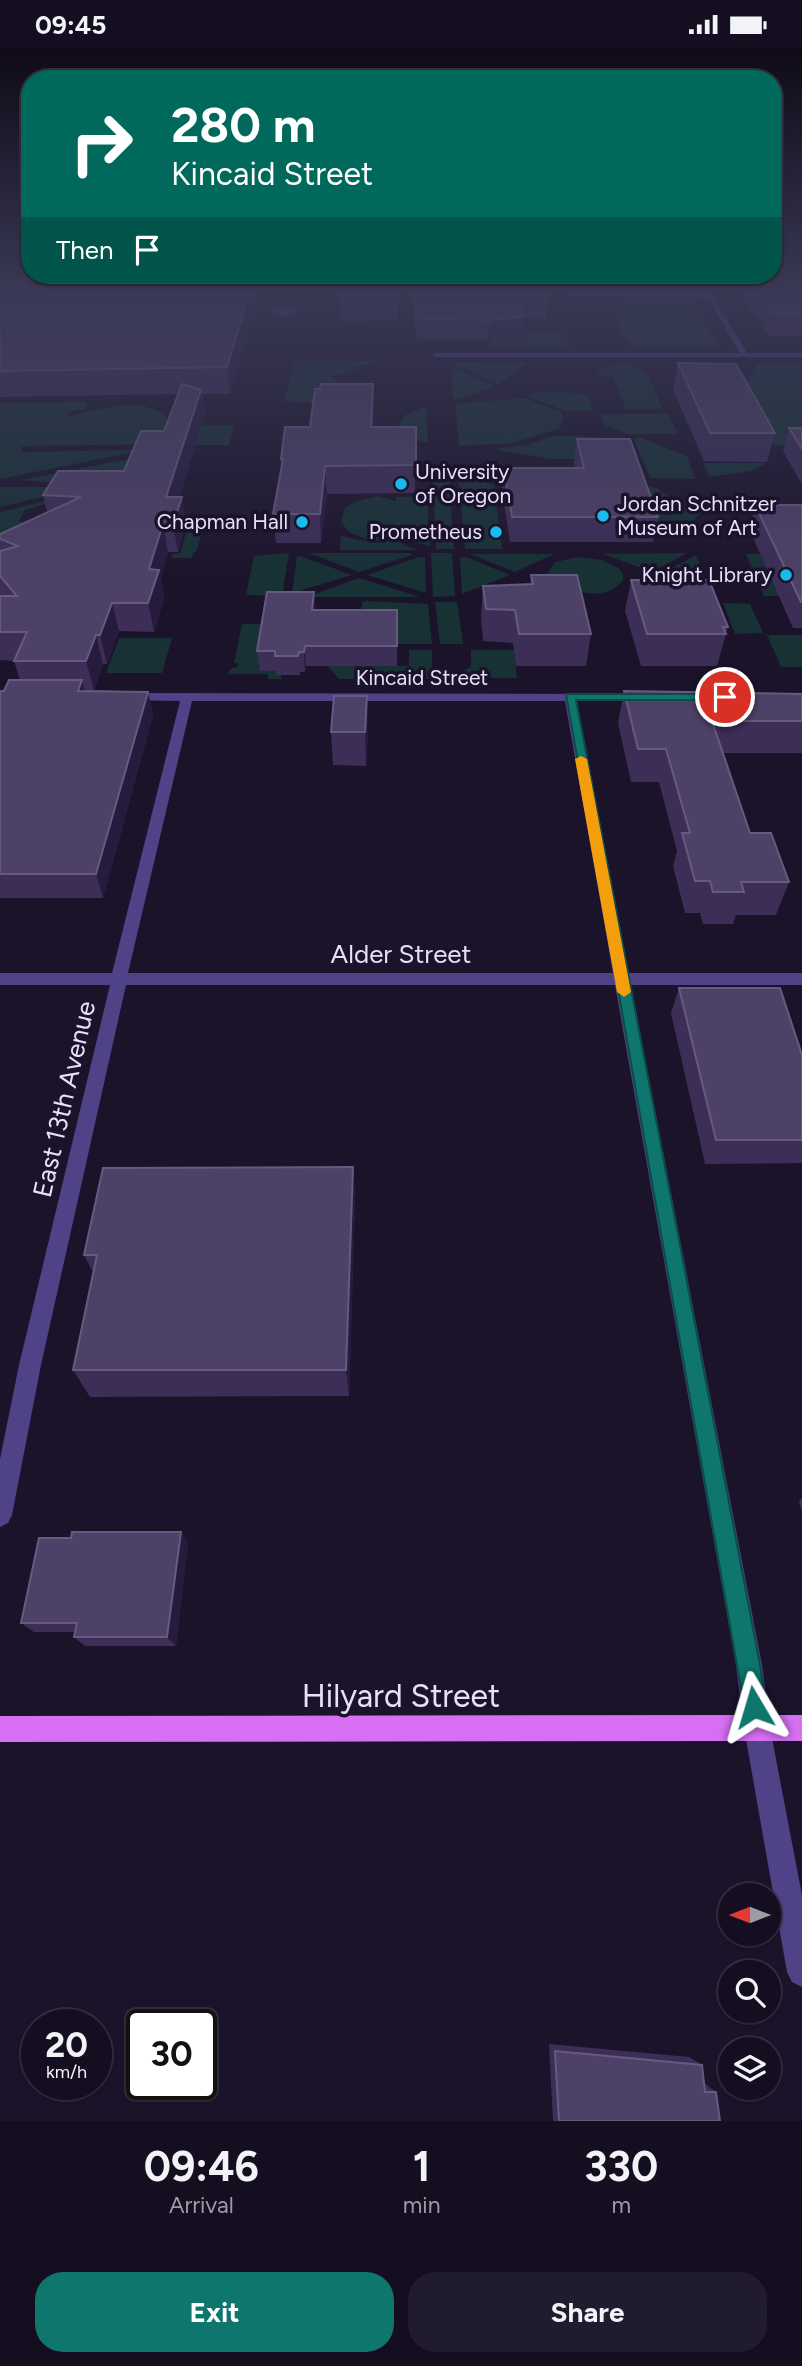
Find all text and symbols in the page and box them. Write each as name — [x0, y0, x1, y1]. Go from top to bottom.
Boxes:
text: 09:45 — [35, 9, 106, 41]
text: 280 m — [171, 95, 316, 154]
icon: right — [56, 98, 147, 189]
text: Kincaid Street — [171, 155, 373, 193]
icon: arrive — [128, 231, 166, 269]
text: Then — [56, 234, 114, 266]
place label: University of Oregon — [415, 459, 511, 508]
marker: University of Oregon — [393, 476, 409, 492]
place label: Jordan Schnitzer Museum of Art — [617, 491, 776, 540]
marker: Jordan Schnitzer Museum of Art — [595, 508, 611, 524]
place label: Chapman Hall — [157, 509, 288, 534]
marker: Chapman Hall — [294, 514, 310, 530]
place label: Prometheus — [369, 519, 482, 544]
marker: Prometheus — [488, 524, 504, 540]
place label: Knight Library — [641, 562, 772, 587]
marker: Knight Library — [778, 567, 794, 583]
street label: Kincaid Street — [356, 665, 488, 690]
pin — [695, 667, 755, 727]
icon: arrive — [706, 678, 744, 716]
street label: Alder Street — [331, 938, 472, 970]
street label: East 13th Avenue — [26, 998, 102, 1200]
position arrow — [717, 1670, 791, 1744]
street label: Hilyard Street — [302, 1677, 500, 1715]
north arrow — [718, 1883, 780, 1946]
map controls — [718, 1883, 781, 2100]
button: search — [718, 1960, 781, 2023]
speed limit sign: 30 — [126, 2009, 217, 2100]
text: 20 — [45, 2024, 88, 2066]
button: layers — [718, 2037, 781, 2100]
text: km/h — [46, 2061, 87, 2083]
text: 09:46 — [144, 2141, 259, 2192]
text: 1 — [413, 2141, 430, 2192]
text: 330 — [584, 2141, 658, 2192]
text: Arrival — [169, 2191, 234, 2219]
text: min — [403, 2191, 440, 2219]
text: m — [611, 2191, 631, 2219]
button: Exit — [35, 2272, 394, 2352]
button: Share — [408, 2272, 767, 2352]

